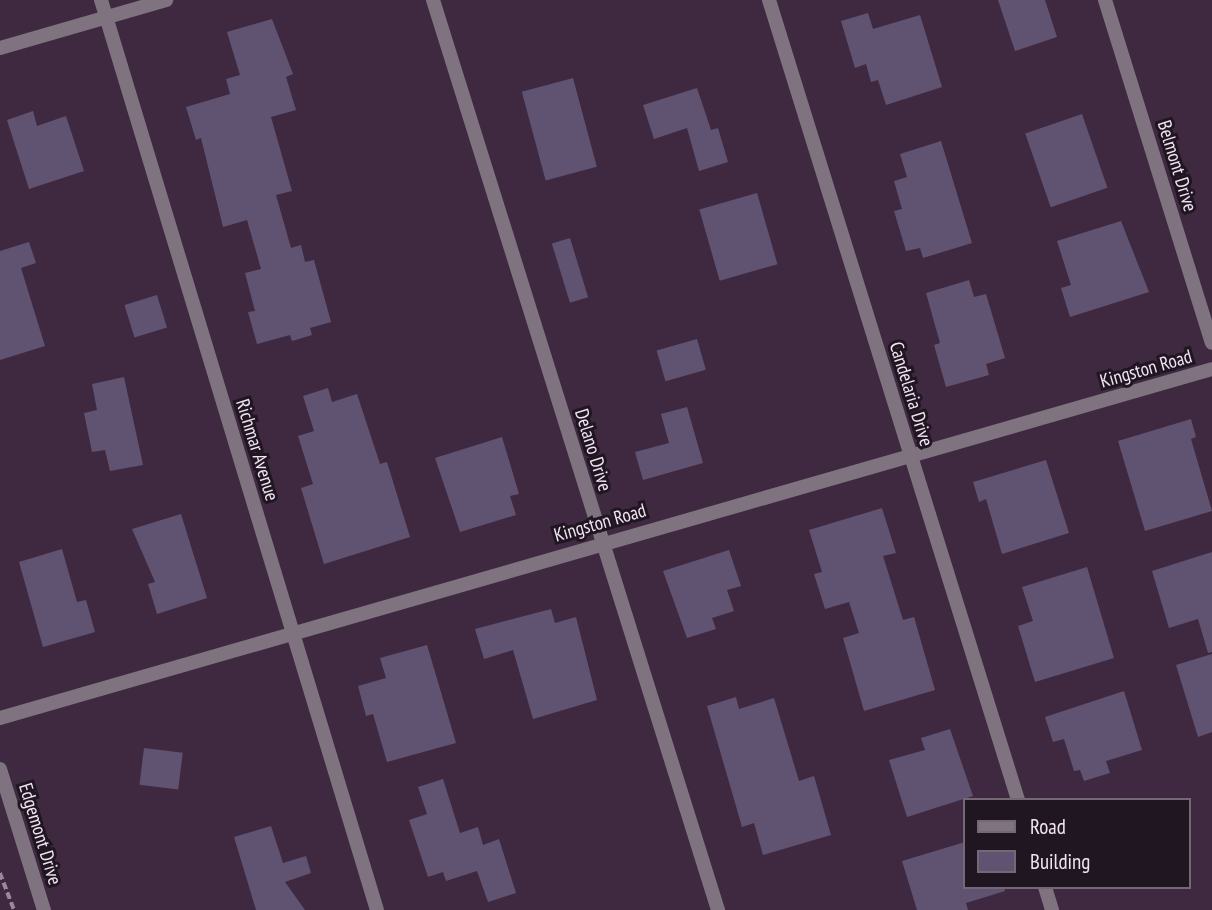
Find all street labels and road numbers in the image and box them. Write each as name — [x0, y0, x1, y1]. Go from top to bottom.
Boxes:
street label: Belmont Drive — [1152, 118, 1202, 214]
street label: Candelaria Drive — [884, 339, 938, 449]
street label: Kingston Road — [1097, 345, 1195, 393]
street label: Richmar Avenue — [231, 396, 283, 504]
street label: Delano Drive — [570, 406, 616, 494]
street label: Kingston Road — [551, 499, 649, 547]
street label: Edgemont Drive — [14, 780, 66, 888]

